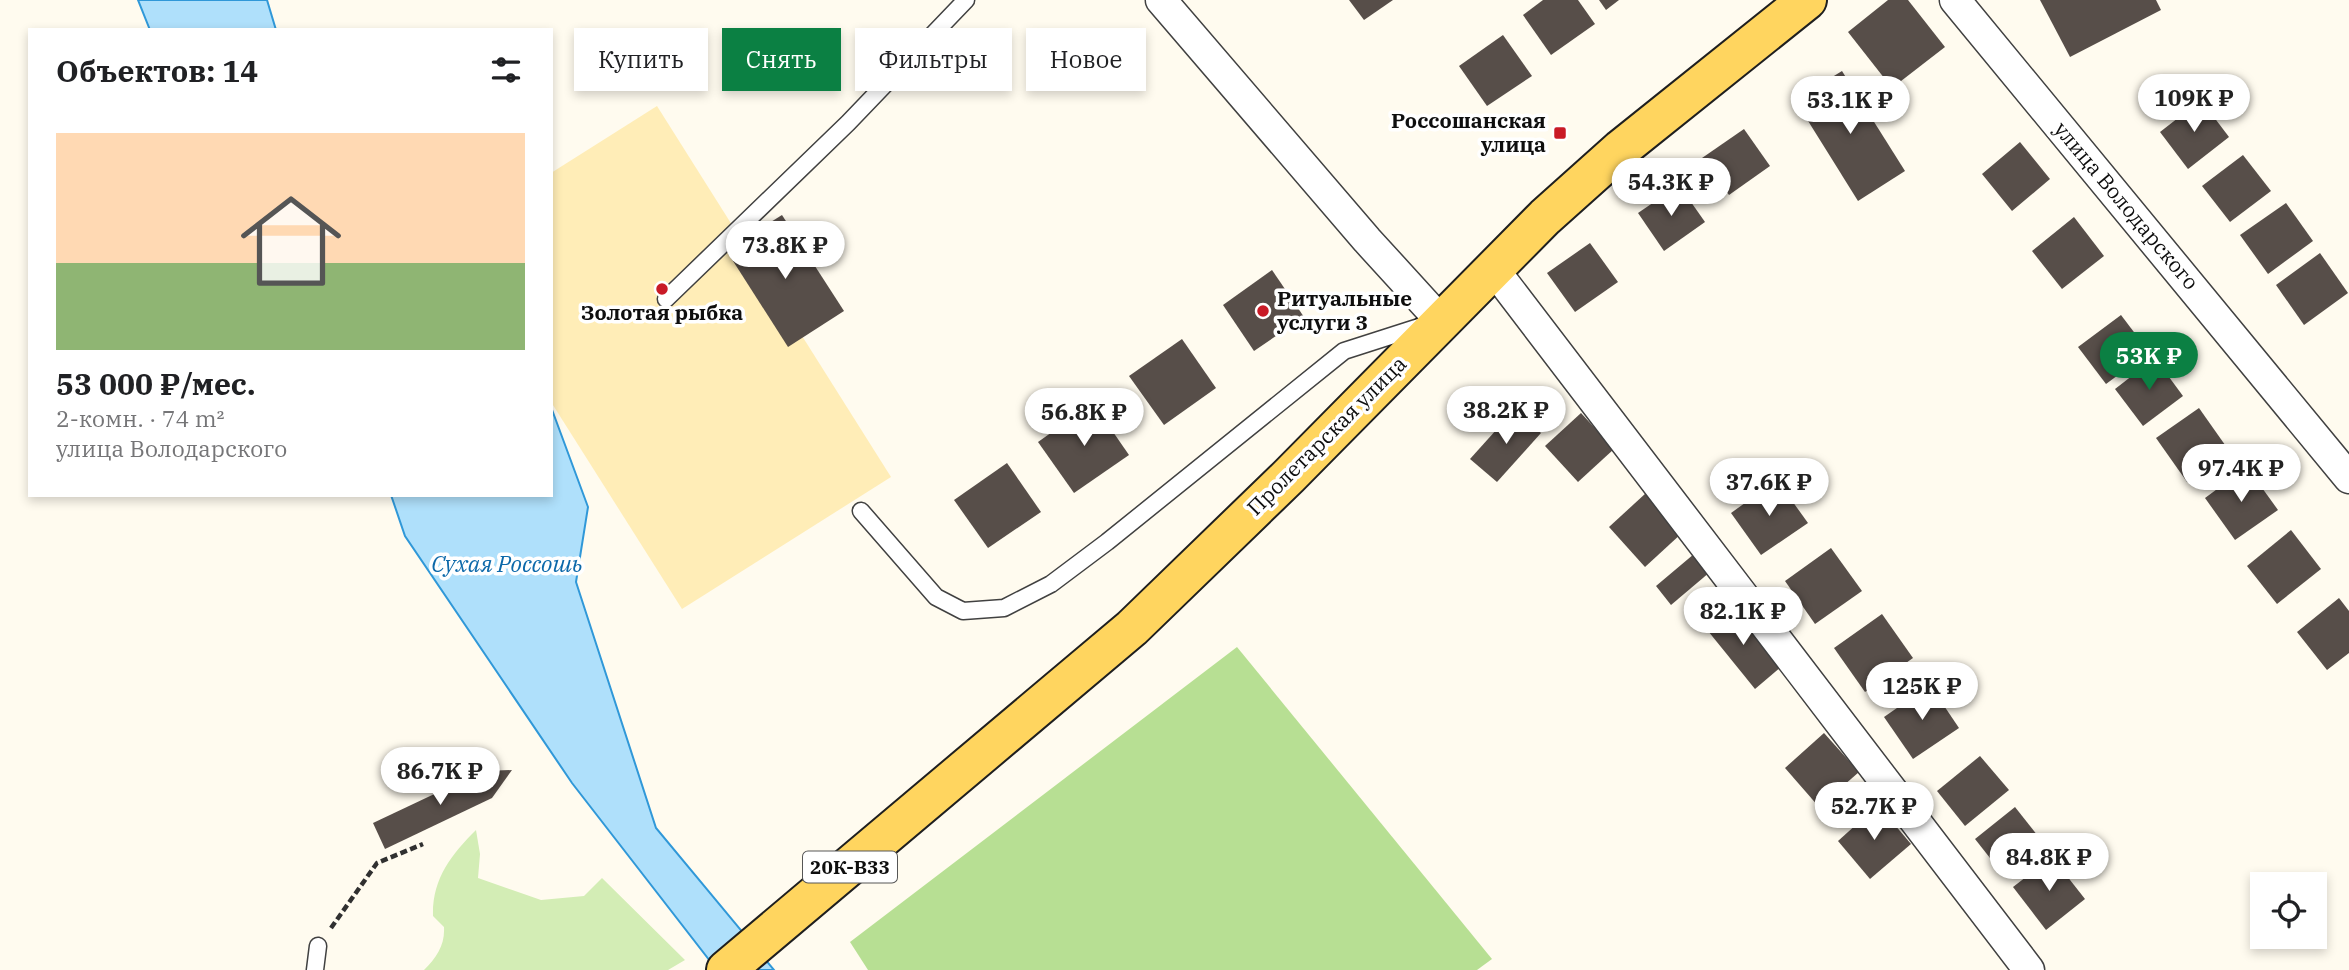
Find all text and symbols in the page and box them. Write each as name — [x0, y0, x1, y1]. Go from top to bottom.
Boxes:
chip: Купить — [574, 28, 708, 91]
chip: Снять — [722, 28, 841, 91]
chip: Фильтры — [855, 28, 1012, 91]
chip: Новое — [1026, 28, 1146, 91]
text: Объектов: 14 — [56, 51, 258, 90]
icon: filters — [487, 51, 525, 89]
pin: 109K ₽ — [2137, 74, 2251, 134]
pin: 53.1K ₽ — [1785, 76, 1915, 136]
text: 109K ₽ — [2154, 82, 2234, 112]
text: 53.1K ₽ — [1807, 84, 1893, 114]
place label: Россошанская улица — [1391, 106, 1546, 158]
street label: улица Володарского — [2048, 115, 2205, 295]
marker: Россошанская улица — [1552, 125, 1568, 141]
pin: 54.3K ₽ — [1606, 158, 1736, 218]
text: 54.3K ₽ — [1628, 166, 1714, 196]
icon: home — [228, 178, 354, 304]
pin: 73.8K ₽ — [720, 222, 850, 281]
text: 73.8K ₽ — [742, 229, 828, 259]
marker: Золотая рыбка — [654, 281, 670, 297]
place label: Ритуальные услуги 3 — [1276, 284, 1412, 336]
place label: Золотая рыбка — [581, 298, 743, 326]
marker: Ритуальные услуги 3 — [1255, 303, 1271, 319]
pin: 53K ₽ — [2100, 332, 2198, 392]
text: 53K ₽ — [2116, 340, 2182, 370]
street label: Пролетарская улица — [1240, 349, 1412, 521]
text: 53 000 ₽/мес. — [56, 364, 255, 403]
pin: 38.2K ₽ — [1441, 386, 1571, 446]
pin: 56.8K ₽ — [1019, 388, 1149, 448]
text: 38.2K ₽ — [1463, 394, 1549, 424]
text: 56.8K ₽ — [1041, 396, 1127, 426]
text: 2-комн. · 74 m² — [56, 403, 225, 433]
text: улица Володарского — [56, 433, 287, 463]
pin: 97.4K ₽ — [2176, 444, 2306, 504]
text: 97.4K ₽ — [2198, 452, 2284, 482]
pin: 37.6K ₽ — [1704, 458, 1834, 518]
text: 37.6K ₽ — [1726, 466, 1812, 496]
water label: Сухая Россошь — [431, 548, 583, 578]
pin: 82.1K ₽ — [1678, 588, 1808, 647]
text: 82.1K ₽ — [1700, 595, 1786, 625]
pin: 125K ₽ — [1865, 662, 1979, 722]
text: 125K ₽ — [1882, 670, 1962, 700]
pin: 86.7K ₽ — [375, 748, 505, 807]
text: 86.7K ₽ — [397, 755, 483, 785]
pin: 52.7K ₽ — [1809, 782, 1939, 842]
text: 52.7K ₽ — [1831, 790, 1917, 820]
pin: 84.8K ₽ — [1984, 834, 2114, 893]
text: 84.8K ₽ — [2006, 841, 2092, 871]
road number: 20К-В33 — [803, 852, 897, 882]
map controls — [2250, 872, 2327, 949]
button: locate — [2250, 872, 2327, 949]

